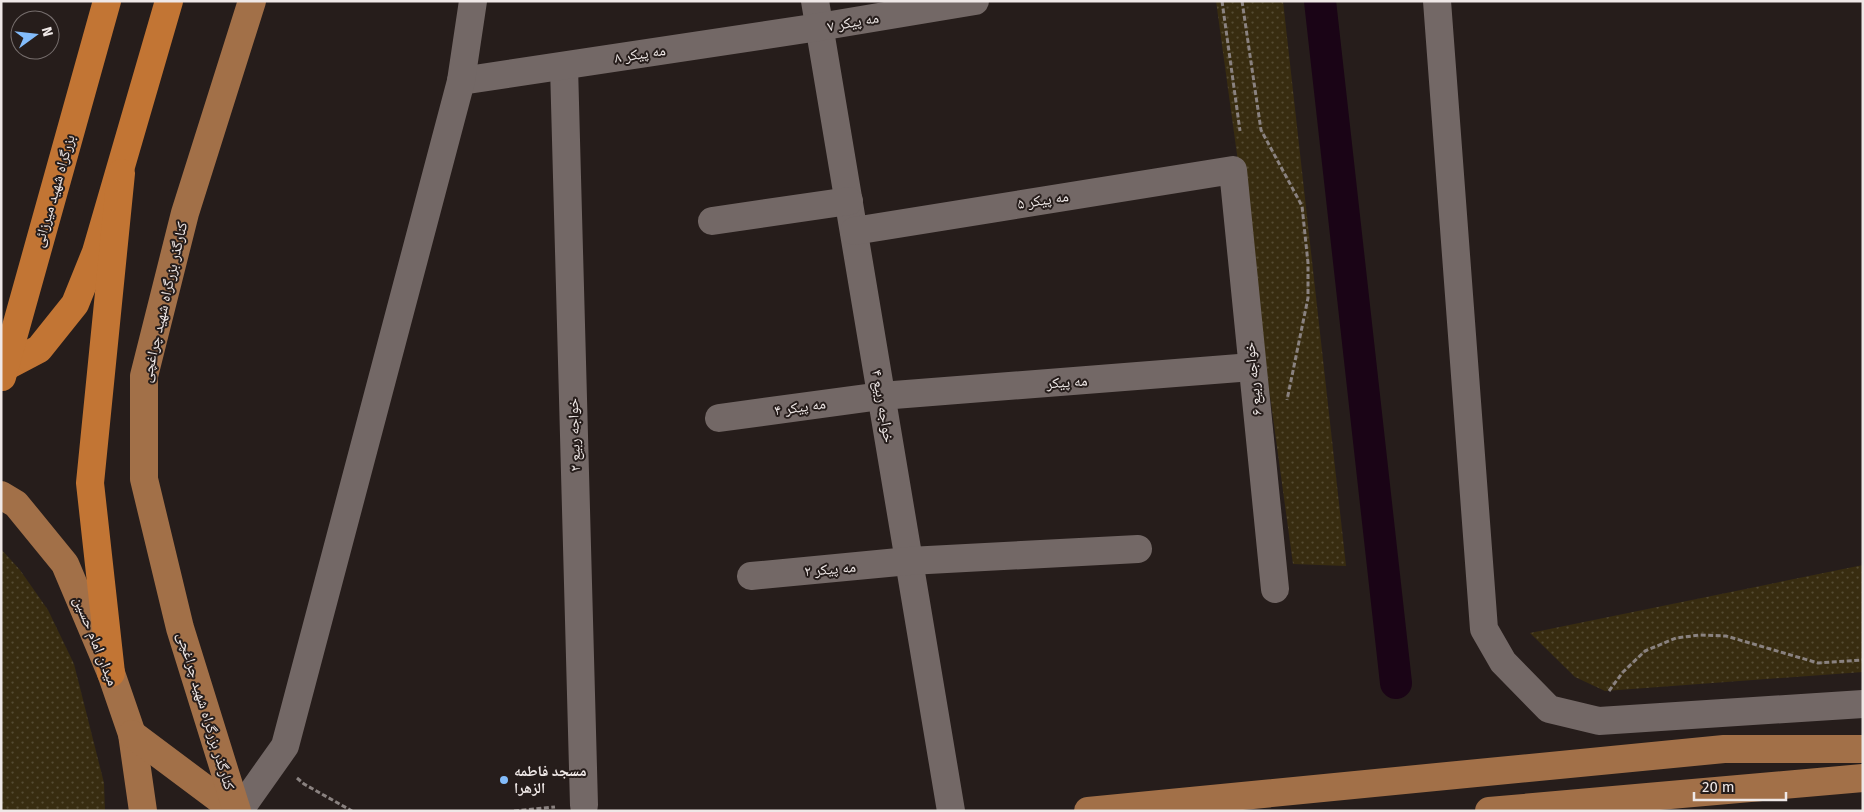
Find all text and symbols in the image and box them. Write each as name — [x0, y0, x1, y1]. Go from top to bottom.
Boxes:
street label: مه پیکر ۷ — [826, 9, 880, 35]
north arrow — [10, 10, 60, 60]
text: N — [38, 25, 56, 38]
street label: مه پیکر ۸ — [613, 41, 667, 67]
street label: بزرگراه شهید میرزائی — [29, 133, 80, 250]
street label: مه پیکر ۵ — [1016, 187, 1070, 213]
street label: کنارگذر بزرگراه شهید چراغچی — [137, 220, 192, 384]
street label: خواجه ربیع ۶ — [1240, 341, 1267, 417]
street label: خواجه ربیع ۴ — [867, 368, 898, 444]
street label: مه پیکر — [1045, 372, 1088, 393]
street label: مه پیکر ۴ — [773, 394, 827, 420]
street label: خواجه ربیع ۲ — [564, 397, 585, 472]
street label: مه پیکر ۲ — [803, 558, 857, 580]
street label: میدان امام حسین — [69, 594, 122, 689]
street label: کنارگذر بزرگراه شهید چراغچی — [172, 630, 239, 792]
place label: مسجد فاطمه الزهرا — [514, 762, 587, 797]
scale bar — [1694, 770, 1786, 802]
marker: مسجد فاطمه الزهرا — [498, 774, 510, 786]
text: 20 m — [1702, 778, 1735, 796]

